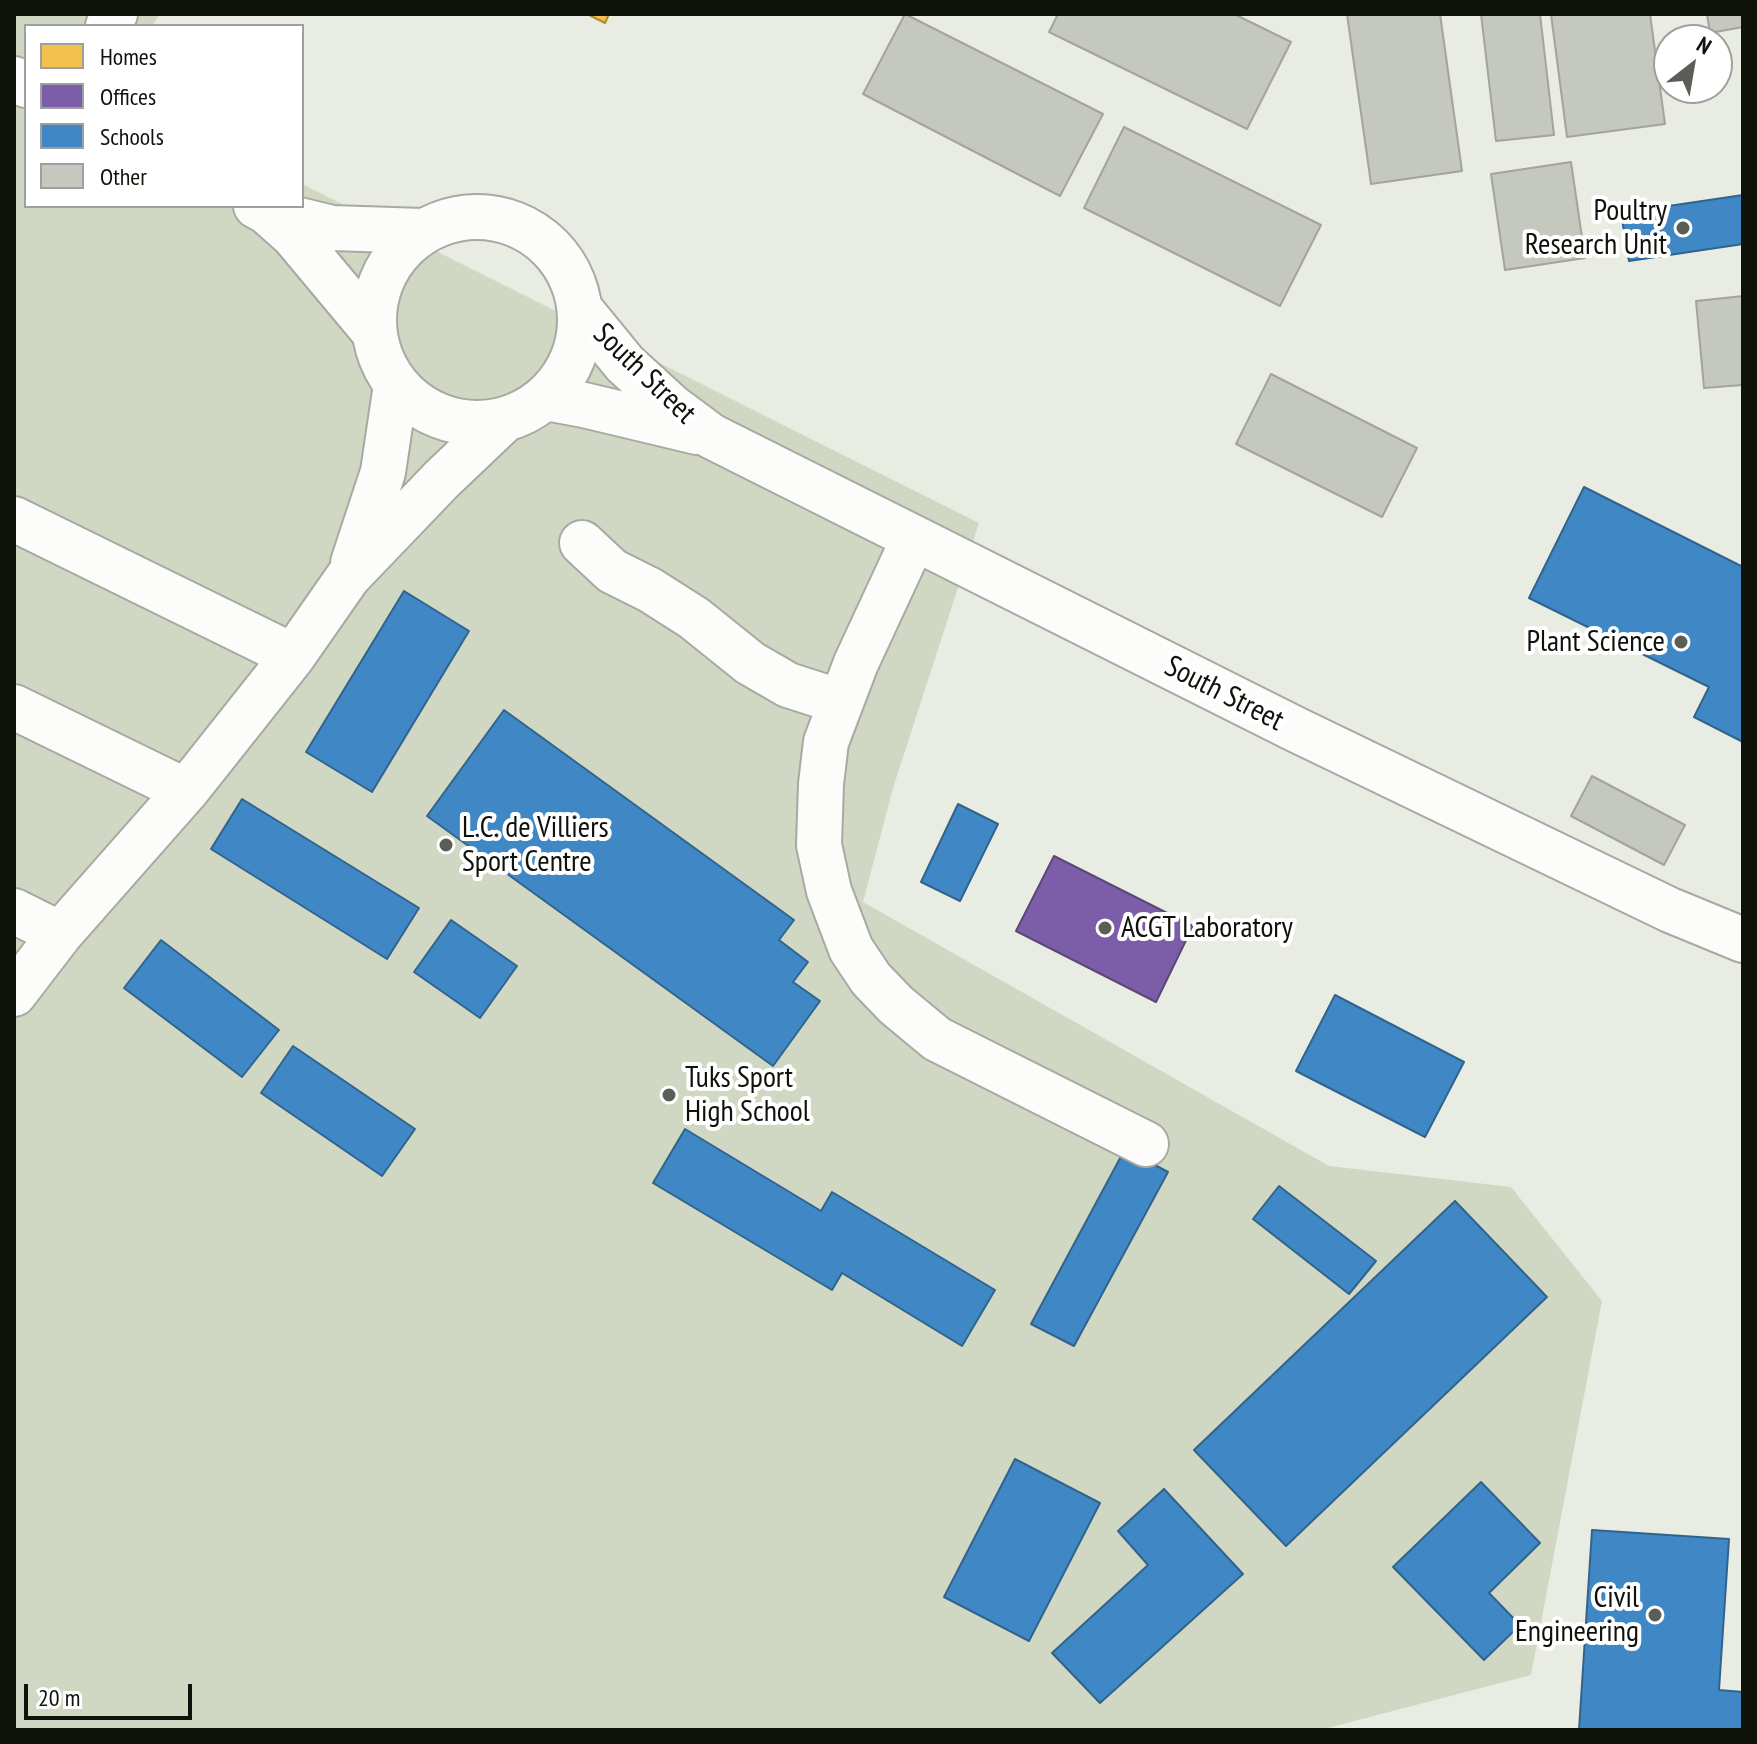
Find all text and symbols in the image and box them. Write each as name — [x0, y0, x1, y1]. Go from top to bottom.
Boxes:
legend — [24, 24, 304, 208]
north arrow — [1653, 24, 1733, 104]
text: N — [1692, 30, 1717, 60]
text: Homes — [100, 41, 157, 72]
text: Offices — [100, 81, 156, 112]
text: Schools — [100, 121, 164, 152]
text: Other — [100, 161, 147, 192]
place label: Poultry Research Unit — [1525, 193, 1667, 264]
marker: Poultry Research Unit — [1674, 219, 1692, 237]
street label: South Street — [585, 316, 703, 432]
place label: Plant Science — [1527, 624, 1665, 660]
marker: Plant Science — [1672, 633, 1690, 651]
street label: South Street — [1158, 649, 1290, 739]
place label: L.C. de Villiers Sport Centre — [462, 810, 609, 880]
marker: L.C. de Villiers Sport Centre — [437, 836, 455, 854]
place label: ACGT Laboratory — [1121, 910, 1293, 946]
marker: ACGT Laboratory — [1096, 919, 1114, 937]
place label: Tuks Sport High School — [685, 1060, 810, 1130]
marker: Tuks Sport High School — [660, 1086, 678, 1104]
place label: Civil Engineering — [1515, 1580, 1639, 1650]
marker: Civil Engineering — [1646, 1606, 1664, 1624]
scale bar — [28, 1668, 196, 1718]
text: 20 m — [38, 1682, 80, 1713]

